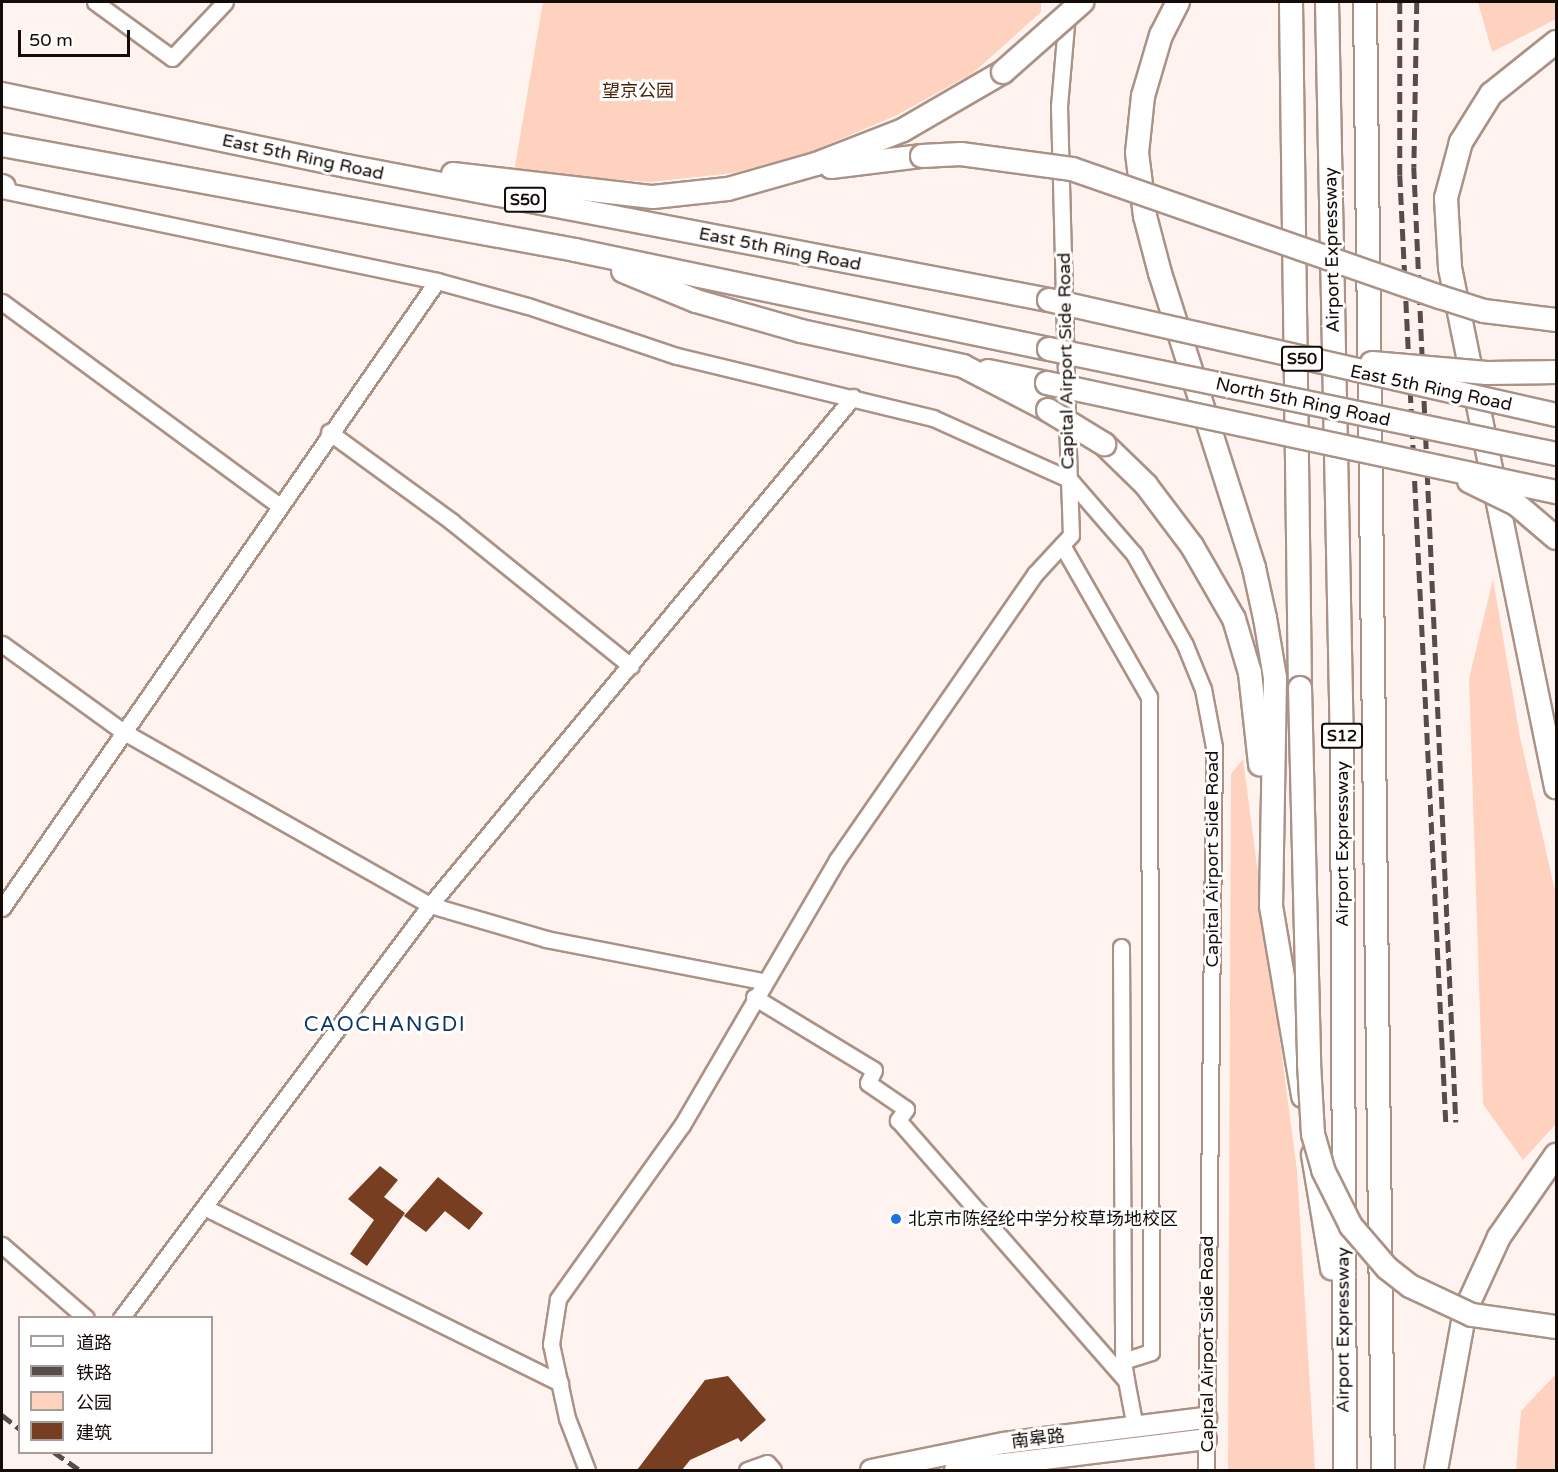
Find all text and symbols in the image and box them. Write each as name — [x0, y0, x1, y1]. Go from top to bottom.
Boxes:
scale bar — [21, 18, 134, 56]
text: 50 m — [29, 29, 73, 51]
park label: 望京公园 — [602, 80, 674, 102]
street label: East 5th Ring Road — [220, 129, 386, 185]
street label: Airport Expressway — [1320, 167, 1344, 333]
road number: S50 — [504, 187, 546, 213]
street label: East 5th Ring Road — [697, 223, 863, 275]
street label: Capital Airport Side Road — [1053, 252, 1079, 470]
road number: S50 — [1281, 346, 1323, 372]
street label: East 5th Ring Road — [1348, 360, 1514, 416]
street label: North 5th Ring Road — [1214, 373, 1392, 431]
road number: S12 — [1321, 723, 1363, 749]
street label: Capital Airport Side Road — [1201, 751, 1223, 967]
street label: Airport Expressway — [1331, 761, 1353, 927]
district label: CAOCHANGDI — [304, 1012, 466, 1038]
place label: 北京市陈经纶中学分校草场地校区 — [908, 1208, 1178, 1230]
marker: 北京市陈经纶中学分校草场地校区 — [889, 1212, 903, 1226]
street label: Capital Airport Side Road — [1196, 1236, 1218, 1452]
street label: Airport Expressway — [1332, 1247, 1354, 1413]
legend — [18, 1316, 213, 1454]
text: 道路 — [76, 1332, 112, 1354]
text: 铁路 — [76, 1362, 112, 1384]
text: 公园 — [76, 1392, 112, 1414]
text: 建筑 — [76, 1422, 112, 1444]
street label: 南皋路 — [1010, 1425, 1066, 1453]

